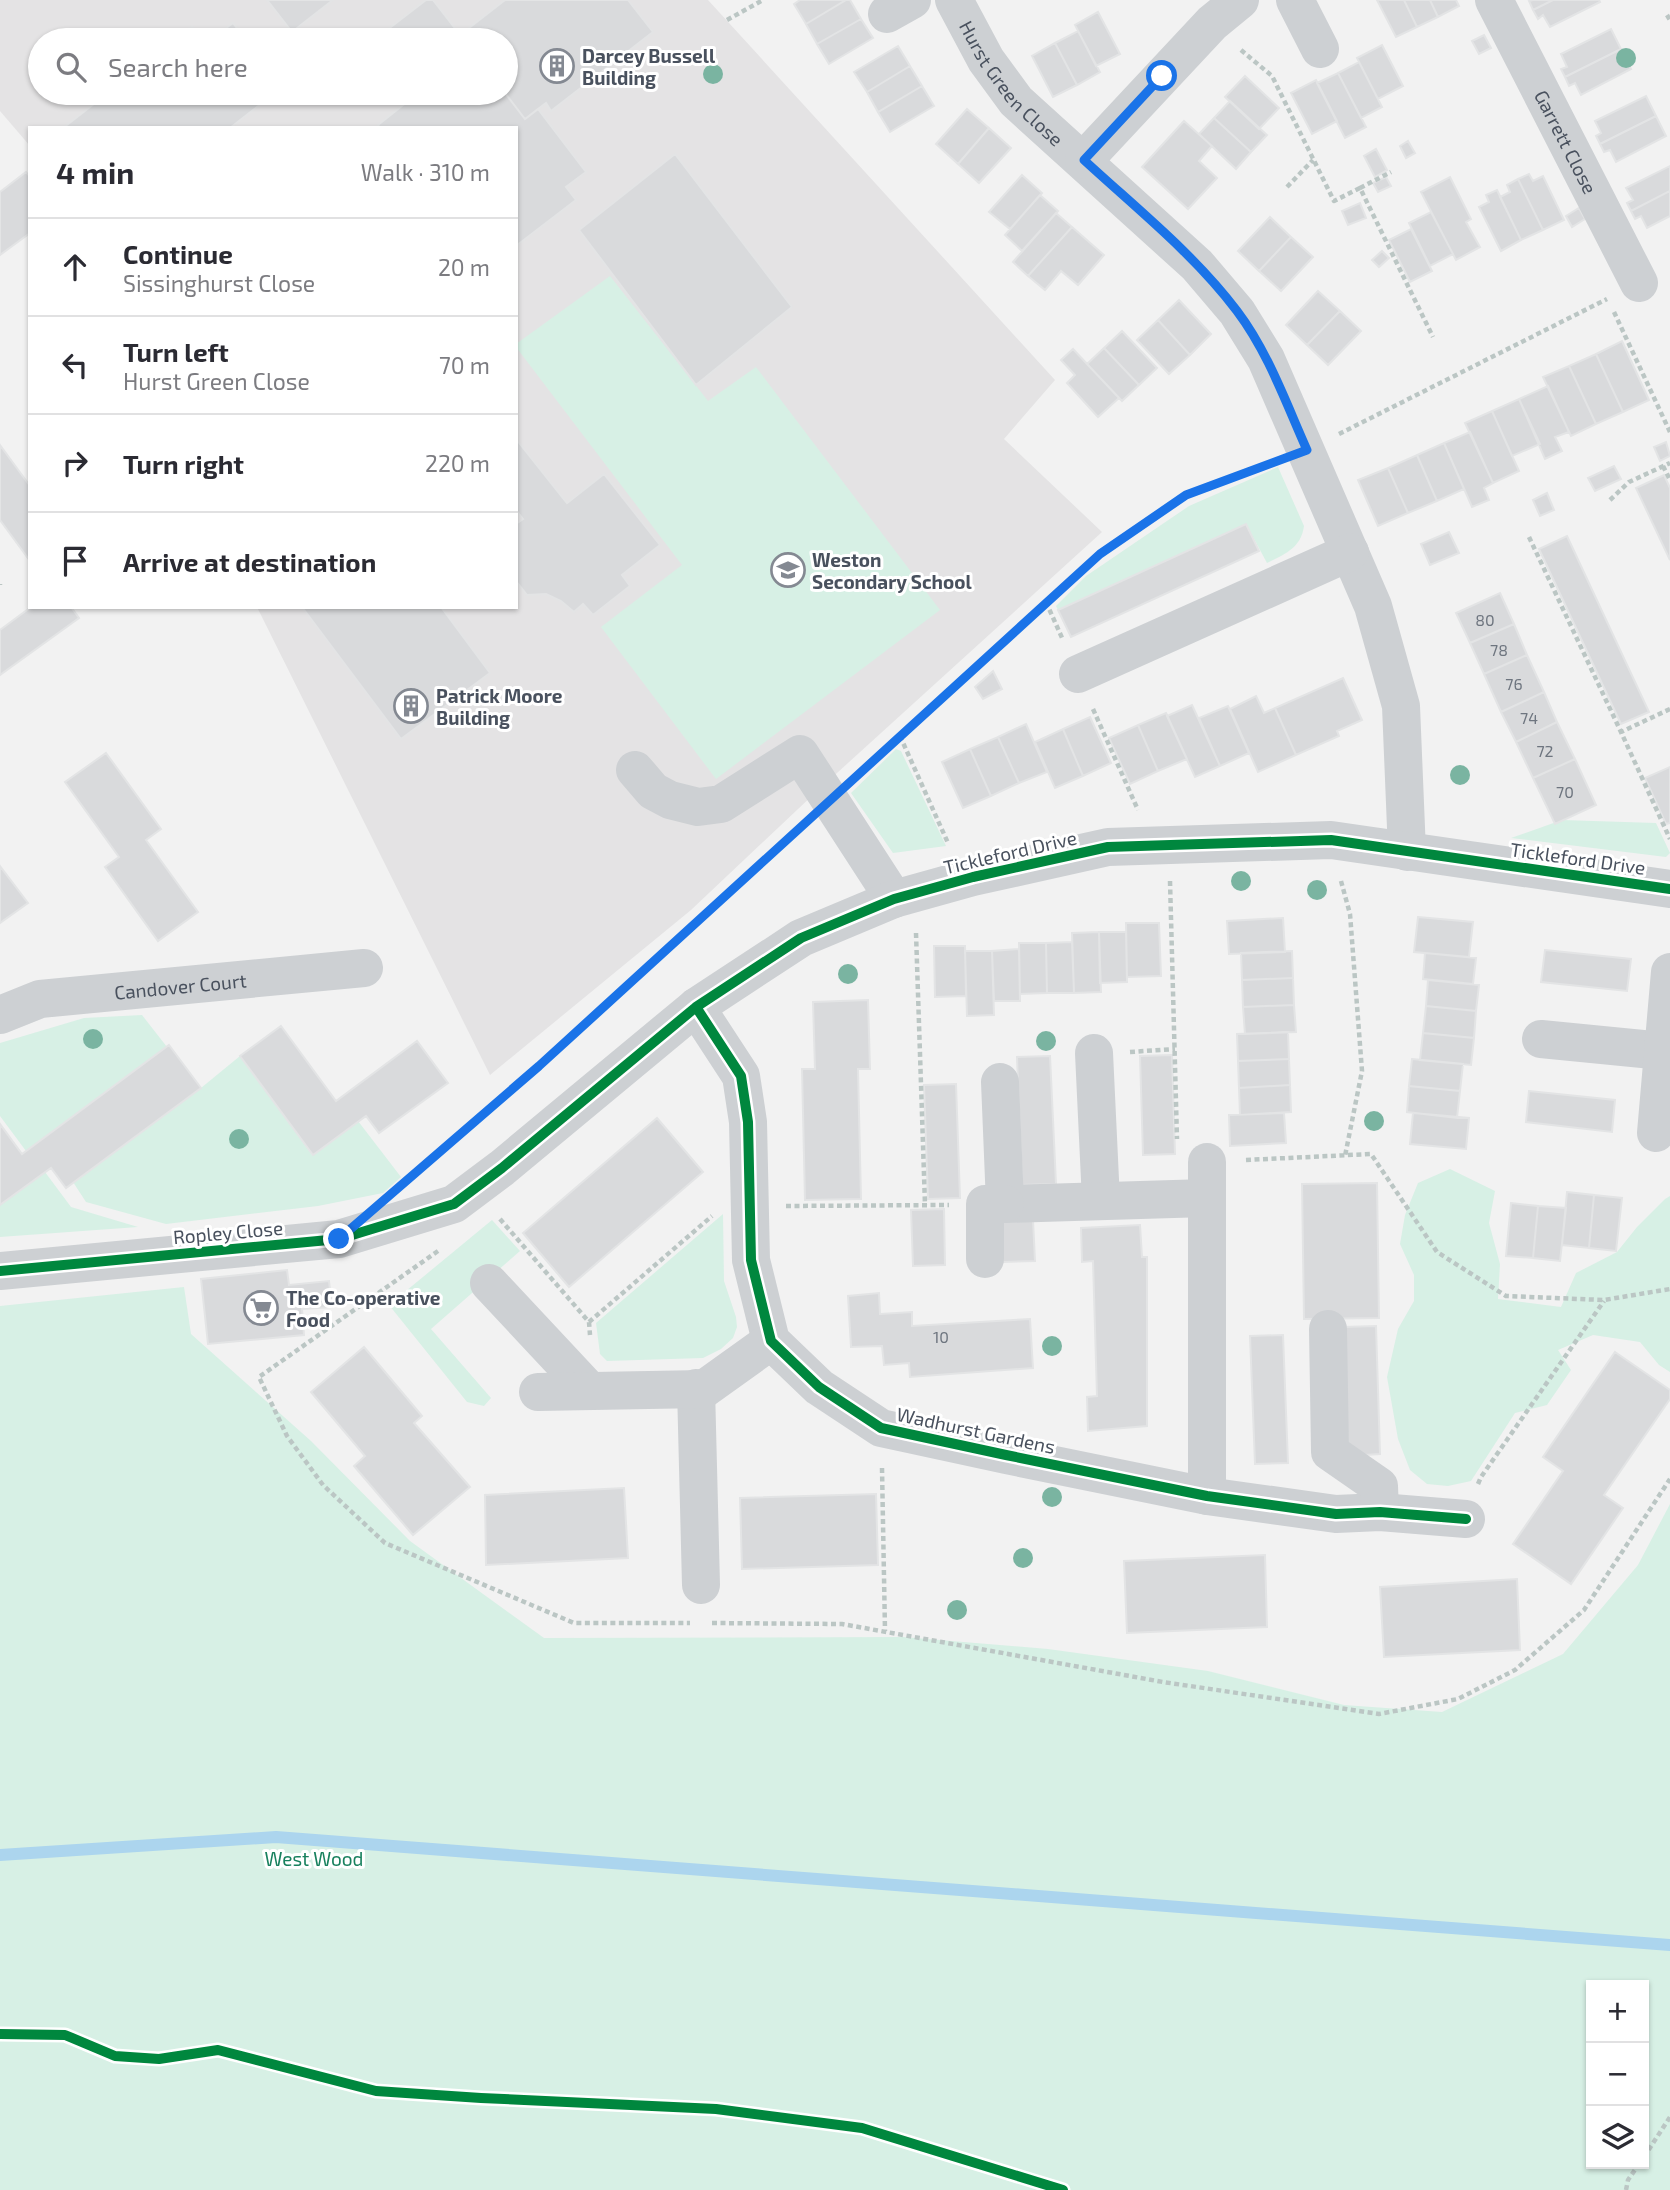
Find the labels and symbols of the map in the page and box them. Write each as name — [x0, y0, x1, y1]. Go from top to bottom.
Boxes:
street label: Hurst Green Close — [956, 16, 1069, 150]
place label: Darcey Bussell Building — [582, 44, 716, 89]
building icon: Darcey Bussell Building — [538, 47, 576, 85]
route start — [1146, 60, 1177, 91]
street label: Garrett Close — [1530, 86, 1603, 197]
place label: Weston Secondary School — [812, 548, 972, 594]
school or university icon: Weston Secondary School — [769, 551, 807, 589]
house number: 80 — [1475, 610, 1495, 629]
house number: 78 — [1490, 640, 1508, 659]
house number: 76 — [1505, 674, 1523, 693]
place label: Patrick Moore Building — [436, 684, 563, 729]
building icon: Patrick Moore Building — [392, 687, 430, 725]
house number: 74 — [1520, 708, 1538, 727]
house number: 72 — [1536, 741, 1554, 760]
house number: 70 — [1556, 782, 1574, 801]
street label: Tickleford Drive — [941, 825, 1079, 879]
street label: Tickleford Drive — [1509, 837, 1647, 879]
street label: Candover Court — [113, 968, 248, 1003]
street label: Ropley Close — [172, 1216, 284, 1248]
route end — [323, 1223, 354, 1254]
place label: The Co-operative Food — [286, 1286, 441, 1331]
supermarket icon: The Co-operative Food — [242, 1289, 280, 1327]
house number: 10 — [933, 1327, 949, 1346]
street label: Wadhurst Gardens — [895, 1402, 1057, 1458]
park label: West Wood — [265, 1847, 363, 1870]

